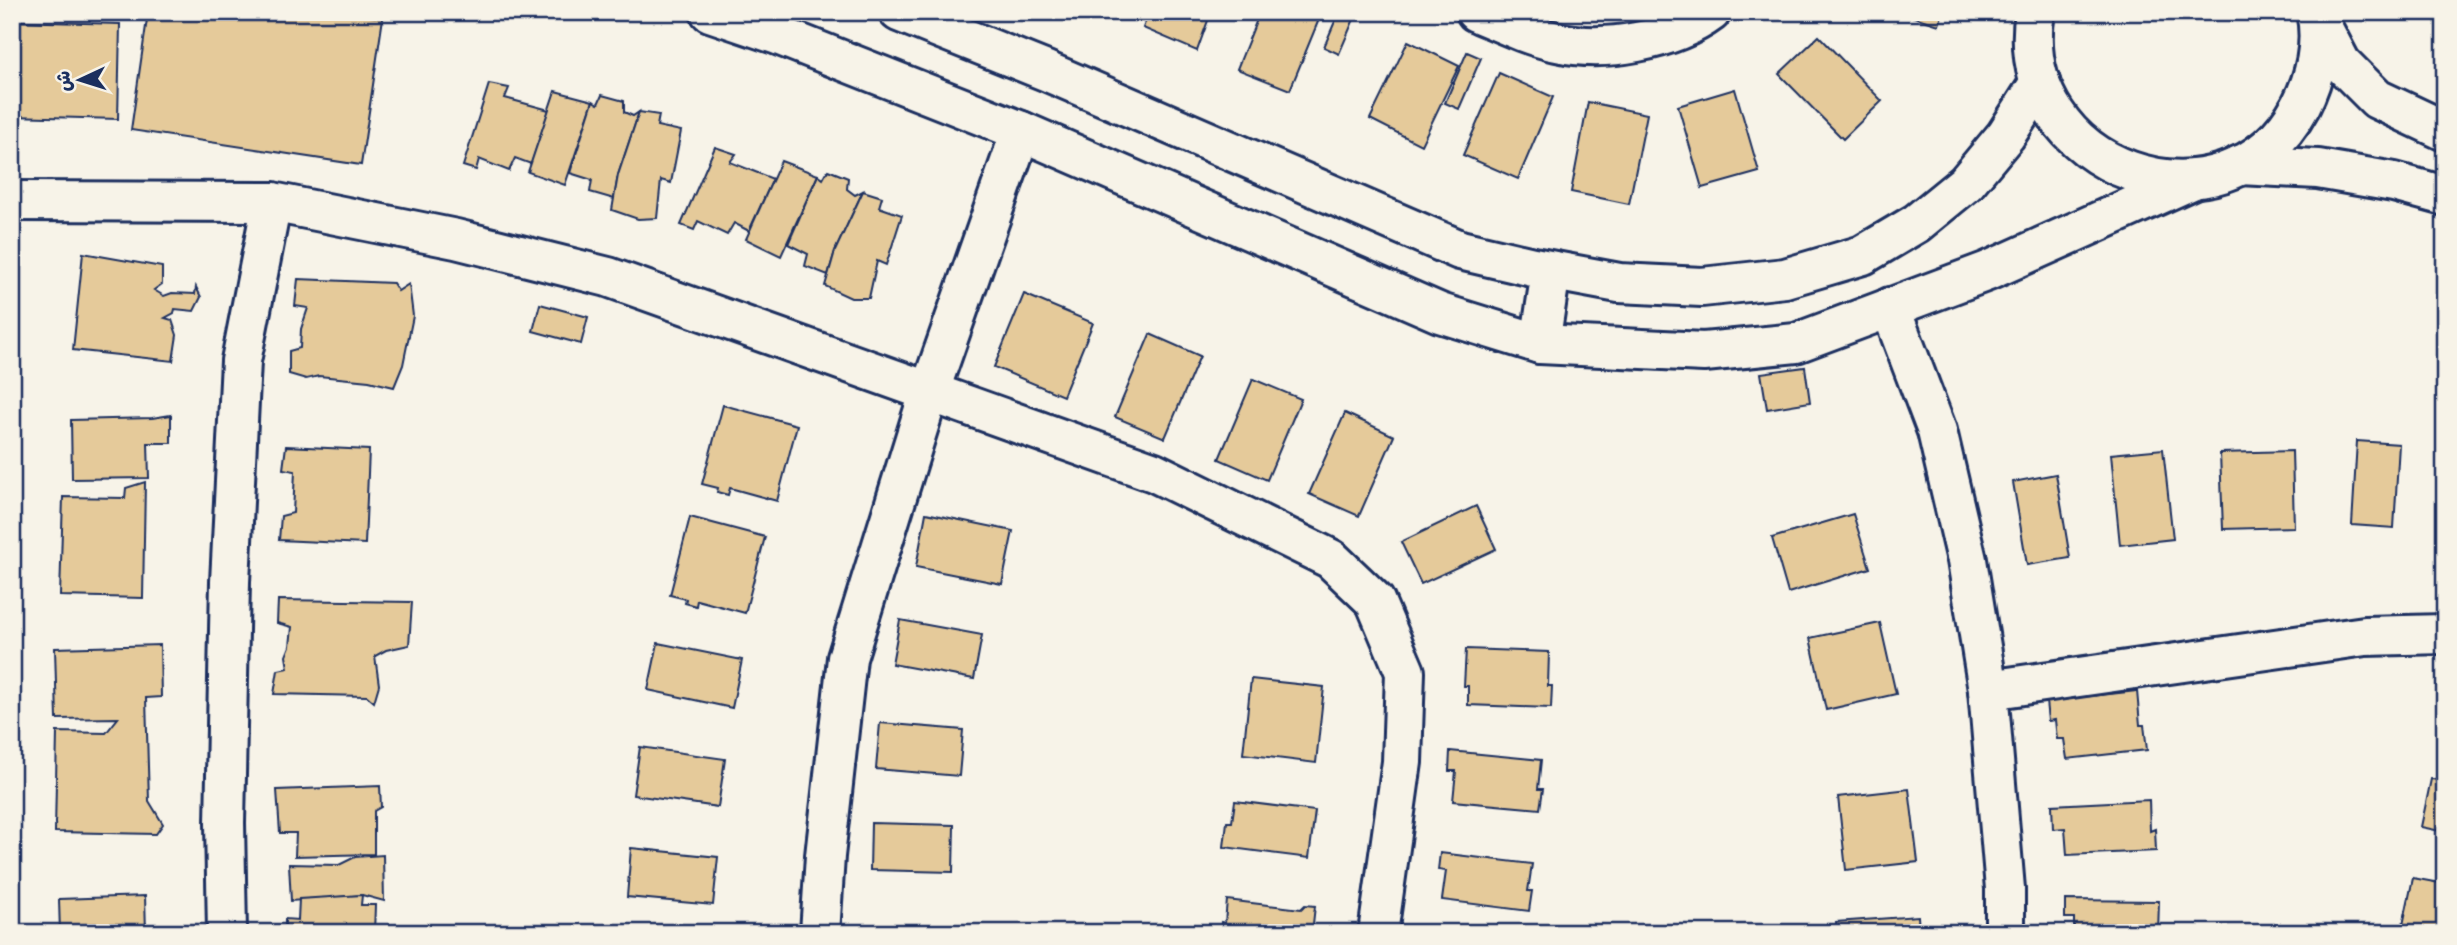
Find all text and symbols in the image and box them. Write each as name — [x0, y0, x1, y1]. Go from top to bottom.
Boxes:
north arrow — [46, 46, 116, 116]
text: ش — [51, 70, 77, 92]

